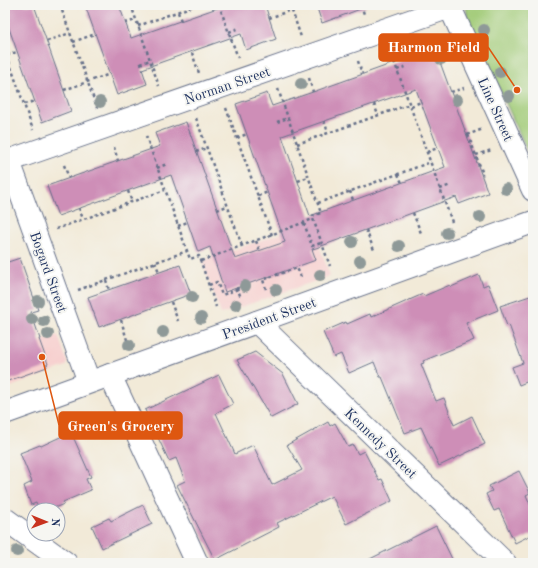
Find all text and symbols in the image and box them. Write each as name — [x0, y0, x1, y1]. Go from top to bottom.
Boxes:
callout: Harmon Field — [379, 34, 488, 61]
text: Harmon Field — [388, 41, 480, 56]
street label: Norman Street — [182, 65, 272, 107]
street label: Line Street — [475, 75, 515, 143]
street label: Bogard Street — [27, 230, 69, 315]
street label: President Street — [221, 295, 318, 342]
street label: Kennedy Street — [342, 406, 419, 482]
callout: Green's Grocery — [59, 412, 182, 439]
text: Green's Grocery — [67, 420, 175, 435]
north arrow — [26, 502, 66, 542]
text: N — [49, 518, 60, 527]

